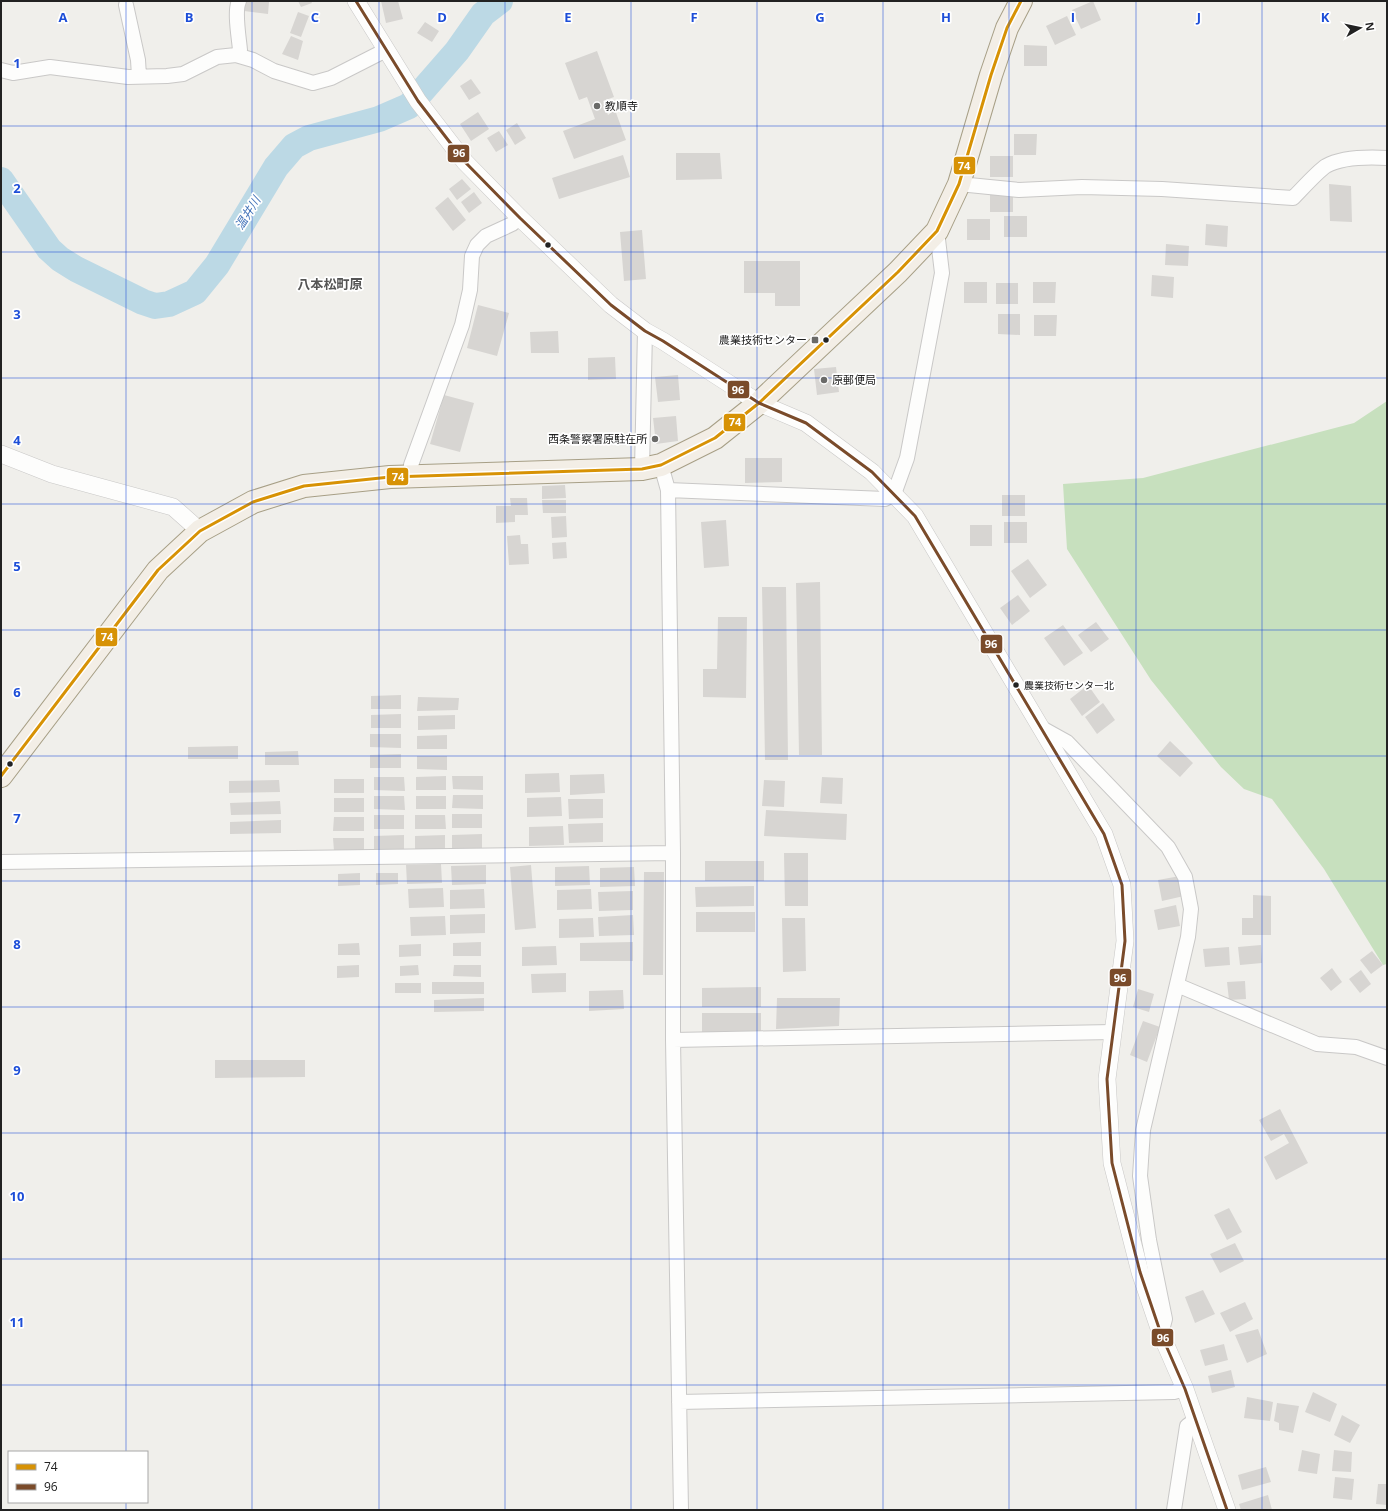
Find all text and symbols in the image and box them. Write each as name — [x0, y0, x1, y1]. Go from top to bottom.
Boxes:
text: A — [59, 8, 68, 26]
text: B — [185, 8, 194, 26]
text: C — [311, 8, 319, 26]
text: D — [437, 8, 447, 26]
text: E — [564, 8, 572, 26]
text: F — [690, 8, 698, 26]
text: G — [815, 8, 825, 26]
text: H — [941, 8, 951, 26]
text: I — [1071, 8, 1075, 26]
text: J — [1196, 8, 1201, 26]
text: K — [1321, 8, 1330, 26]
north arrow — [1340, 8, 1380, 48]
text: N — [1362, 21, 1378, 32]
text: 1 — [13, 54, 21, 72]
place label: 教順寺 — [605, 98, 638, 113]
marker: 教順寺 — [592, 101, 602, 111]
line badge: 96 — [447, 144, 470, 163]
text: 96 — [453, 145, 465, 160]
line badge: 74 — [953, 156, 976, 175]
text: 74 — [958, 158, 971, 173]
text: 2 — [13, 179, 21, 197]
water label: 温井川 — [231, 191, 265, 233]
unlabelled marker — [543, 240, 553, 250]
district label: 八本松町原 — [297, 275, 363, 293]
text: 3 — [13, 305, 21, 323]
place label: 農業技術センター — [719, 332, 807, 347]
marker: 農業技術センター — [810, 335, 820, 345]
unlabelled marker — [821, 335, 831, 345]
place label: 原郵便局 — [832, 372, 876, 387]
marker: 原郵便局 — [819, 375, 829, 385]
line badge: 96 — [727, 380, 750, 399]
text: 96 — [732, 382, 744, 397]
line badge: 74 — [723, 413, 746, 432]
text: 74 — [729, 414, 742, 429]
text: 4 — [13, 431, 21, 449]
place label: 西条警察署原駐在所 — [548, 431, 648, 446]
marker: 西条警察署原駐在所 — [650, 434, 660, 444]
line badge: 74 — [386, 467, 409, 486]
text: 74 — [392, 469, 405, 484]
text: 5 — [13, 557, 21, 575]
line badge: 74 — [95, 627, 118, 647]
text: 74 — [101, 629, 114, 644]
line badge: 96 — [980, 634, 1003, 654]
text: 96 — [985, 636, 997, 651]
place label: 農業技術センター北 — [1024, 678, 1114, 692]
marker: 農業技術センター北 — [1011, 680, 1021, 690]
text: 6 — [13, 683, 21, 701]
unlabelled marker — [5, 759, 15, 769]
text: 7 — [13, 809, 21, 827]
text: 8 — [13, 935, 21, 953]
line badge: 96 — [1109, 968, 1132, 987]
text: 96 — [1114, 970, 1126, 985]
text: 9 — [13, 1061, 21, 1079]
text: 10 — [10, 1187, 24, 1205]
text: 11 — [10, 1313, 24, 1331]
line badge: 96 — [1151, 1328, 1174, 1347]
text: 96 — [1157, 1330, 1169, 1345]
legend — [8, 1451, 148, 1503]
text: 74 — [44, 1458, 58, 1475]
text: 96 — [44, 1478, 58, 1495]

